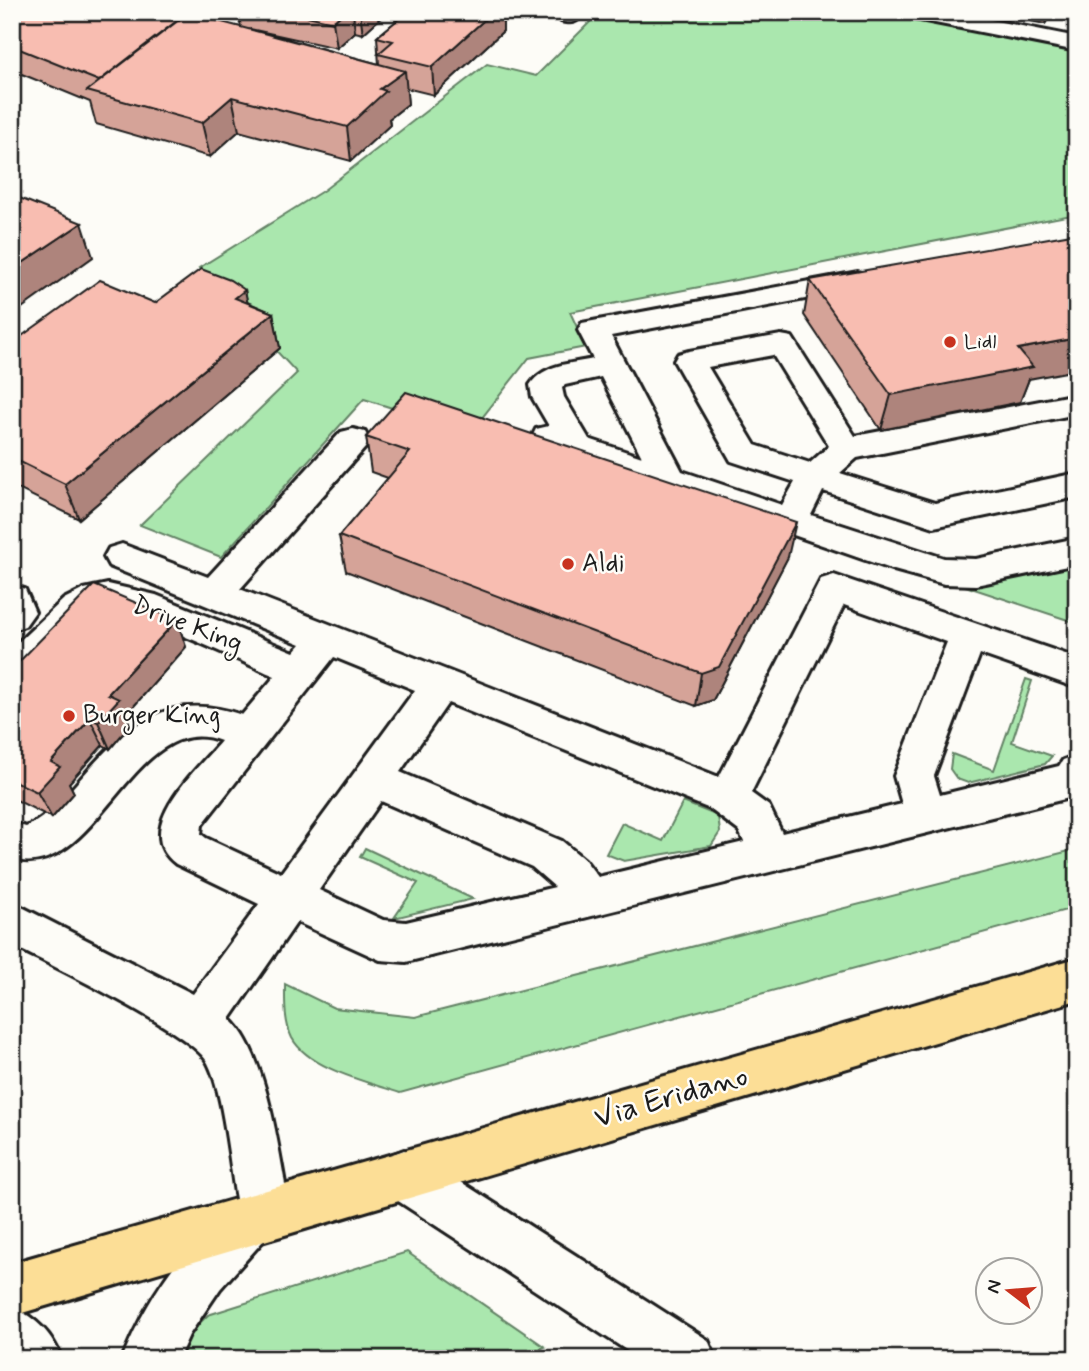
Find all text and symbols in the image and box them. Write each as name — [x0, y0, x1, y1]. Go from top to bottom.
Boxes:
place label: Lidl — [964, 328, 996, 356]
marker: Lidl — [942, 334, 958, 350]
place label: Aldi — [582, 547, 625, 581]
marker: Aldi — [560, 556, 576, 572]
street label: Drive King — [126, 588, 247, 663]
place label: Burger King — [83, 699, 221, 735]
marker: Burger King — [61, 708, 77, 724]
street label: Via Eridano — [589, 1055, 753, 1139]
north arrow — [974, 1256, 1044, 1326]
text: N — [980, 1277, 1008, 1296]

